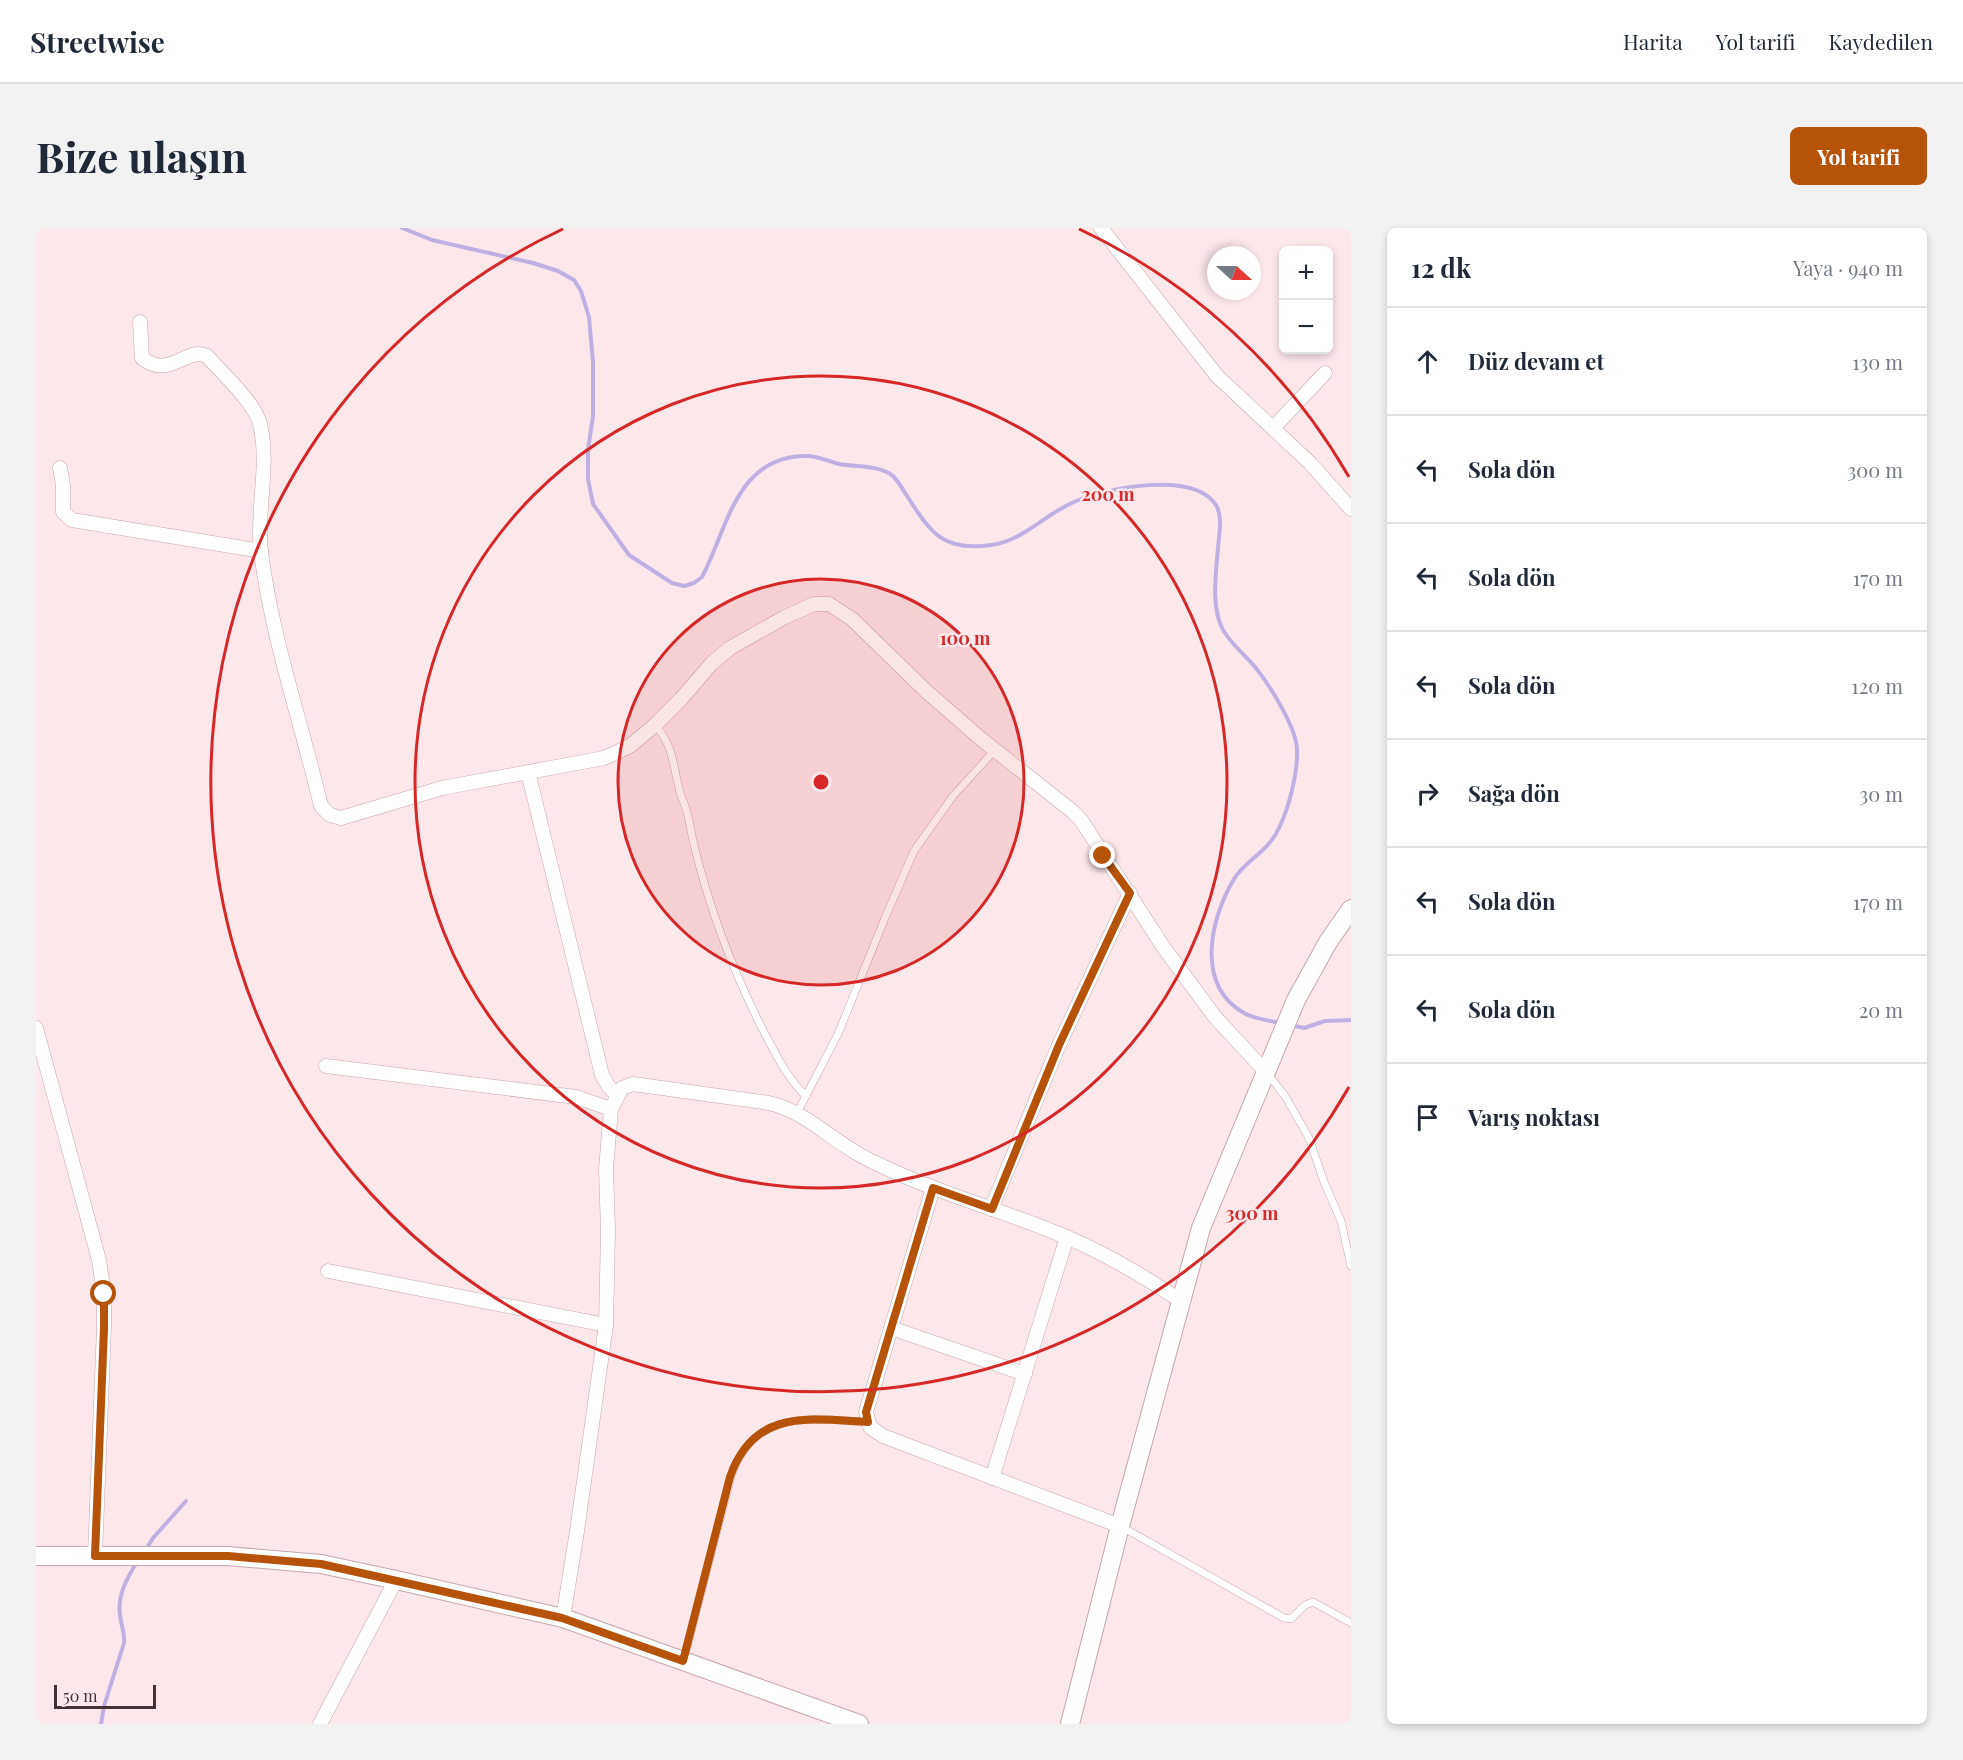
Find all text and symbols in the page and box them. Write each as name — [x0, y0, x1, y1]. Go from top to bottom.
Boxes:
text: Streetwise — [30, 23, 165, 60]
text: Harita — [1623, 27, 1683, 55]
text: Yol tarifi — [1716, 27, 1795, 55]
text: Kaydedilen — [1828, 27, 1933, 55]
button: Yol tarifi — [1790, 127, 1927, 185]
text: Bize ulaşın — [36, 128, 247, 184]
north arrow — [1207, 246, 1261, 300]
map controls — [1279, 246, 1333, 354]
button: + — [1279, 246, 1333, 300]
text: 12 dk — [1411, 250, 1471, 285]
text: Yaya · 940 m — [1793, 254, 1903, 281]
button: − — [1279, 300, 1333, 354]
icon: ahead — [1411, 345, 1444, 378]
text: Düz devam et — [1468, 346, 1604, 376]
text: 130 m — [1852, 348, 1903, 375]
icon: left — [1411, 453, 1444, 486]
text: Sola dön — [1468, 454, 1555, 484]
text: 300 m — [1847, 456, 1903, 483]
text: 200 m — [1081, 482, 1135, 506]
icon: left — [1411, 561, 1444, 594]
text: Sola dön — [1468, 562, 1555, 592]
text: 170 m — [1853, 564, 1903, 591]
text: 100 m — [940, 626, 991, 650]
icon: left — [1411, 669, 1444, 702]
text: Sola dön — [1468, 670, 1555, 700]
text: 120 m — [1851, 672, 1903, 699]
centre of rings — [811, 772, 831, 792]
icon: right — [1411, 777, 1444, 810]
text: Sağa dön — [1468, 778, 1560, 808]
text: 30 m — [1859, 780, 1903, 807]
route end — [1089, 842, 1115, 868]
icon: left — [1411, 885, 1444, 918]
text: Sola dön — [1468, 886, 1555, 916]
text: 170 m — [1853, 888, 1903, 915]
icon: left — [1411, 993, 1444, 1026]
text: Sola dön — [1468, 994, 1555, 1024]
text: 20 m — [1859, 996, 1903, 1023]
icon: arrive — [1411, 1101, 1444, 1134]
text: Varış noktası — [1468, 1102, 1600, 1132]
text: 300 m — [1226, 1201, 1279, 1225]
route start — [90, 1280, 116, 1306]
scale bar — [54, 1682, 156, 1710]
text: 50 m — [63, 1685, 97, 1706]

